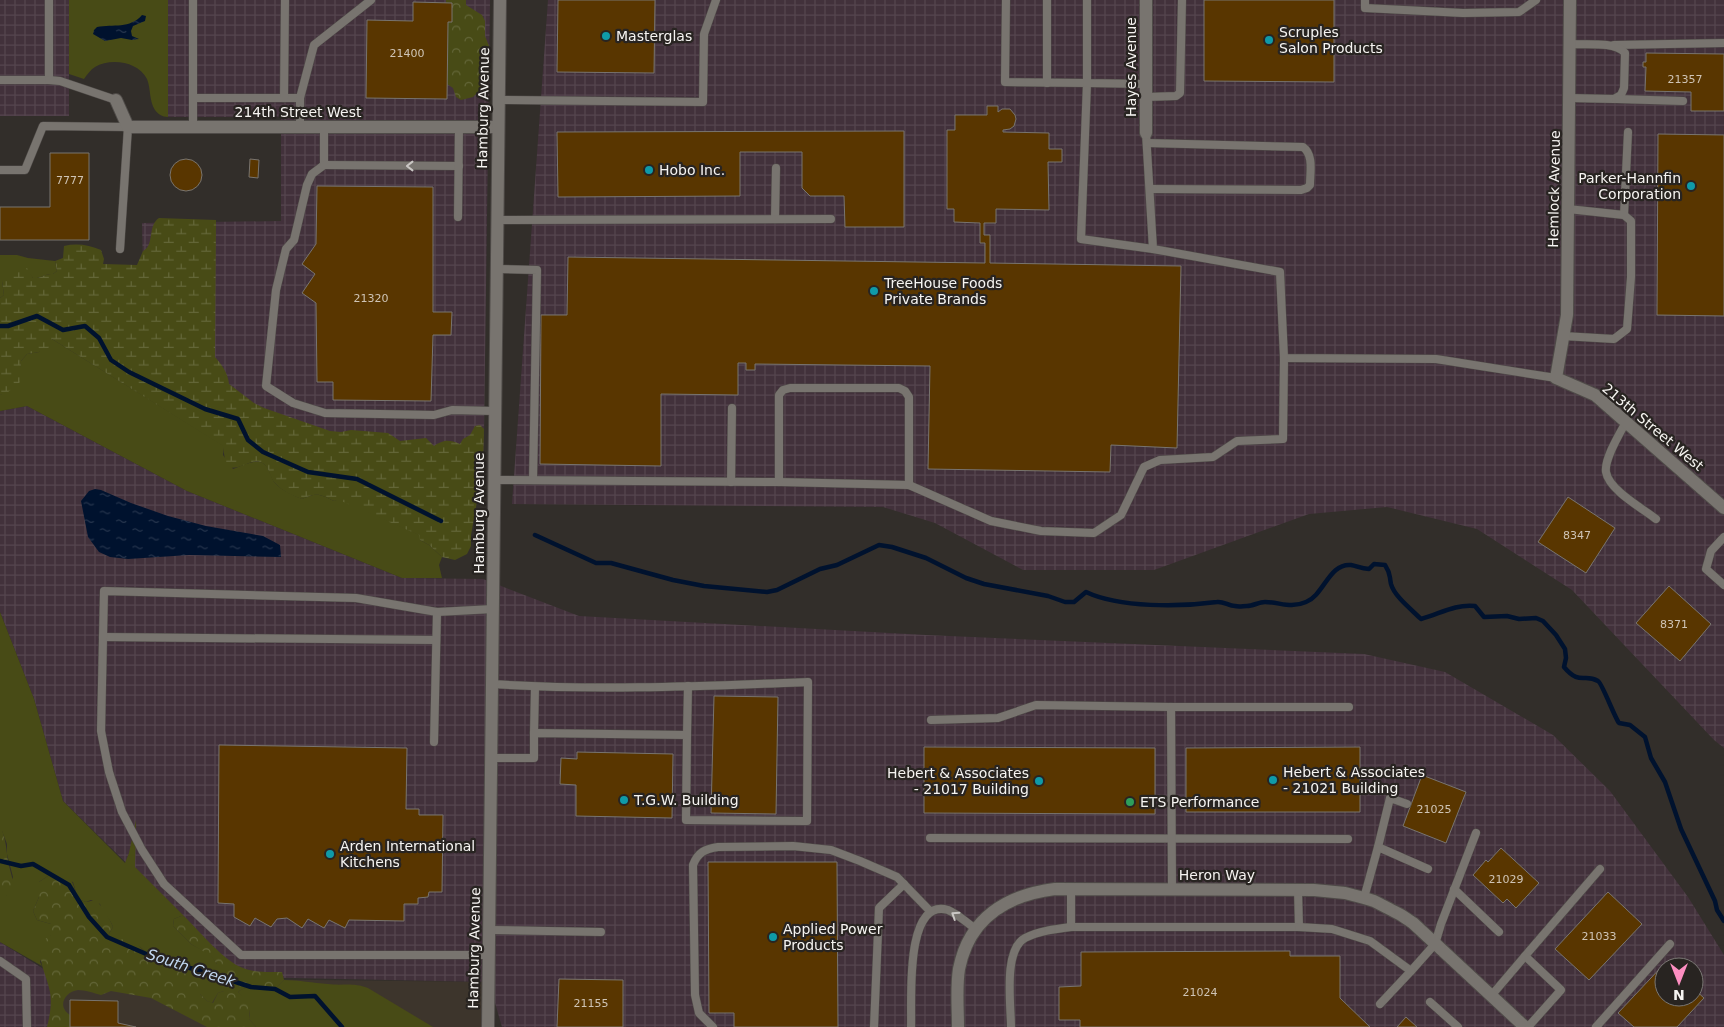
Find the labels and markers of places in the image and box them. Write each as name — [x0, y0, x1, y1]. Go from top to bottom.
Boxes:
place label: Scruples Salon Products — [1279, 24, 1383, 56]
place label: Masterglas — [616, 28, 692, 44]
marker: Masterglas — [600, 30, 612, 42]
marker: Scruples Salon Products — [1263, 34, 1275, 46]
place label: Hobo Inc. — [659, 162, 725, 178]
marker: Hobo Inc. — [643, 164, 655, 176]
place label: Parker-Hannfin Corporation — [1578, 170, 1681, 202]
marker: Parker-Hannfin Corporation — [1685, 180, 1697, 192]
place label: TreeHouse Foods Private Brands — [883, 275, 1002, 307]
marker: TreeHouse Foods Private Brands — [868, 285, 880, 297]
place label: Hebert & Associates - 21021 Building — [1283, 764, 1425, 796]
place label: Hebert & Associates - 21017 Building — [887, 765, 1029, 797]
marker: Hebert & Associates - 21021 Building — [1267, 774, 1279, 786]
marker: Hebert & Associates - 21017 Building — [1033, 775, 1045, 787]
place label: T.G.W. Building — [633, 792, 739, 808]
marker: T.G.W. Building — [618, 794, 630, 806]
place label: ETS Performance — [1140, 794, 1259, 810]
marker: ETS Performance — [1124, 796, 1136, 808]
place label: Arden International Kitchens — [340, 838, 475, 870]
marker: Arden International Kitchens — [324, 848, 336, 860]
place label: Applied Power Products — [783, 921, 883, 953]
marker: Applied Power Products — [767, 931, 779, 943]

